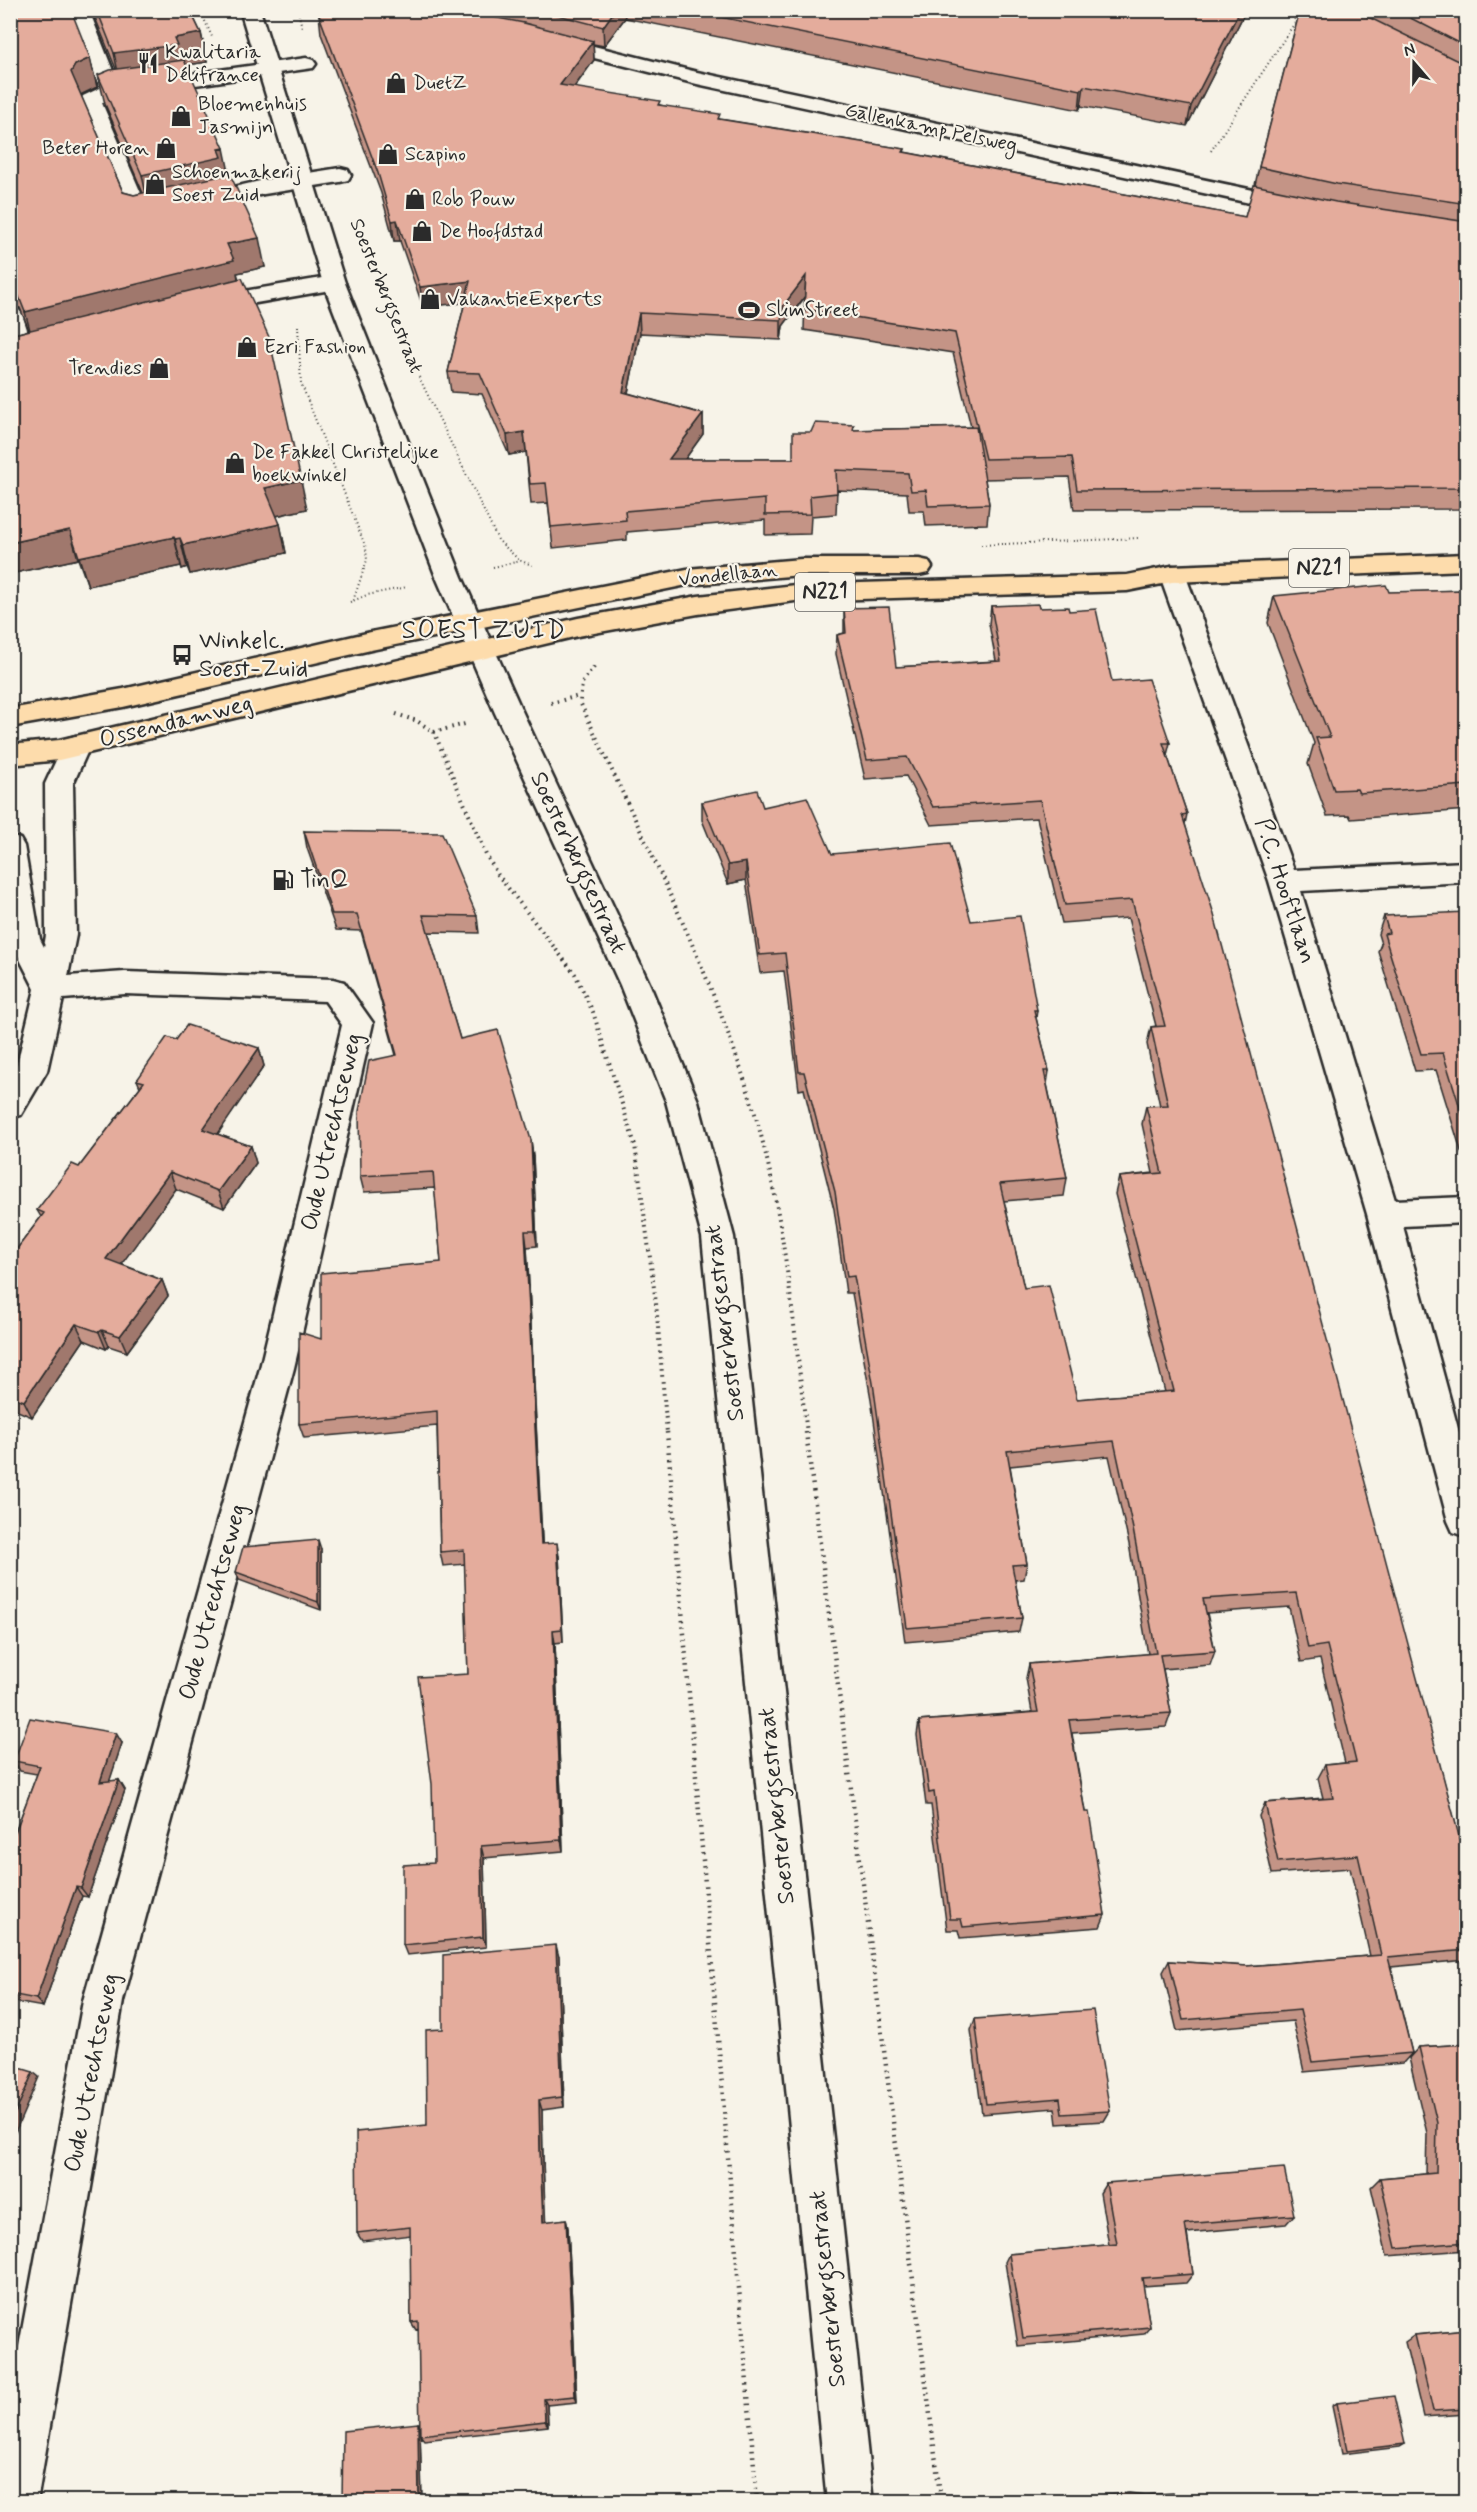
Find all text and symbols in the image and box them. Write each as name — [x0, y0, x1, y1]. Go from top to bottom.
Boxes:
north arrow — [1384, 33, 1444, 93]
place label: Kwalitaria Délifrance — [165, 39, 262, 89]
text: N — [1401, 39, 1418, 62]
restaurant icon: Kwalitaria Délifrance — [136, 51, 160, 75]
place label: DuetZ — [413, 70, 467, 97]
shop icon: DuetZ — [384, 71, 408, 95]
place label: Bloemenhuis Jasmijn — [198, 91, 307, 141]
street label: Gallenkamp Pelsweg — [842, 97, 1020, 160]
shop icon: Bloemenhuis Jasmijn — [169, 104, 193, 128]
place label: Beter Horen — [42, 135, 149, 162]
shop icon: Beter Horen — [154, 136, 178, 160]
place label: Scapino — [405, 141, 466, 168]
shop icon: Scapino — [376, 142, 400, 166]
place label: Schoenmakerij Soest Zuid — [172, 159, 301, 209]
shop icon: Schoenmakerij Soest Zuid — [143, 172, 167, 196]
place label: Rob Pouw — [432, 186, 515, 213]
shop icon: Rob Pouw — [403, 187, 427, 211]
street label: Soesterbergsestraat — [341, 215, 429, 378]
place label: De Hoofdstad — [439, 218, 543, 245]
shop icon: De Hoofdstad — [410, 219, 434, 243]
place label: VakantieExperts — [447, 286, 602, 313]
shop icon: VakantieExperts — [418, 287, 442, 311]
place label: SlimStreet — [766, 297, 859, 324]
sports icon: SlimStreet — [737, 298, 761, 322]
place label: Ezri Fashion — [264, 334, 366, 361]
shop icon: Ezri Fashion — [235, 335, 259, 359]
place label: Trendies — [68, 355, 142, 382]
shop icon: Trendies — [147, 356, 171, 380]
place label: De Fakkel Christelijke boekwinkel — [252, 439, 439, 489]
shop icon: De Fakkel Christelijke boekwinkel — [223, 451, 247, 475]
road number: N221 — [1289, 549, 1349, 587]
street label: Vondellaan — [677, 556, 779, 594]
road number: N221 — [795, 573, 855, 611]
district label: SOEST ZUID — [402, 614, 566, 648]
place label: Winkelc. Soest-Zuid — [199, 626, 308, 685]
bus stop icon: Winkelc. Soest-Zuid — [170, 643, 194, 667]
street label: Ossendamweg — [96, 688, 256, 756]
street label: Soesterbergsestraat — [520, 767, 634, 960]
street label: P.C. Hooftlaan — [1247, 814, 1323, 968]
place label: TinQ — [300, 865, 349, 896]
fuel station icon: TinQ — [271, 868, 295, 892]
street label: Oude Utrechtseweg — [294, 1030, 370, 1234]
street label: Soesterbergsestraat — [698, 1223, 755, 1423]
street label: Oude Utrechtseweg — [172, 1500, 254, 1704]
street label: Soesterbergsestraat — [751, 1706, 806, 1906]
street label: Oude Utrechtseweg — [58, 1971, 126, 2175]
street label: Soesterbergsestraat — [802, 2189, 857, 2389]

